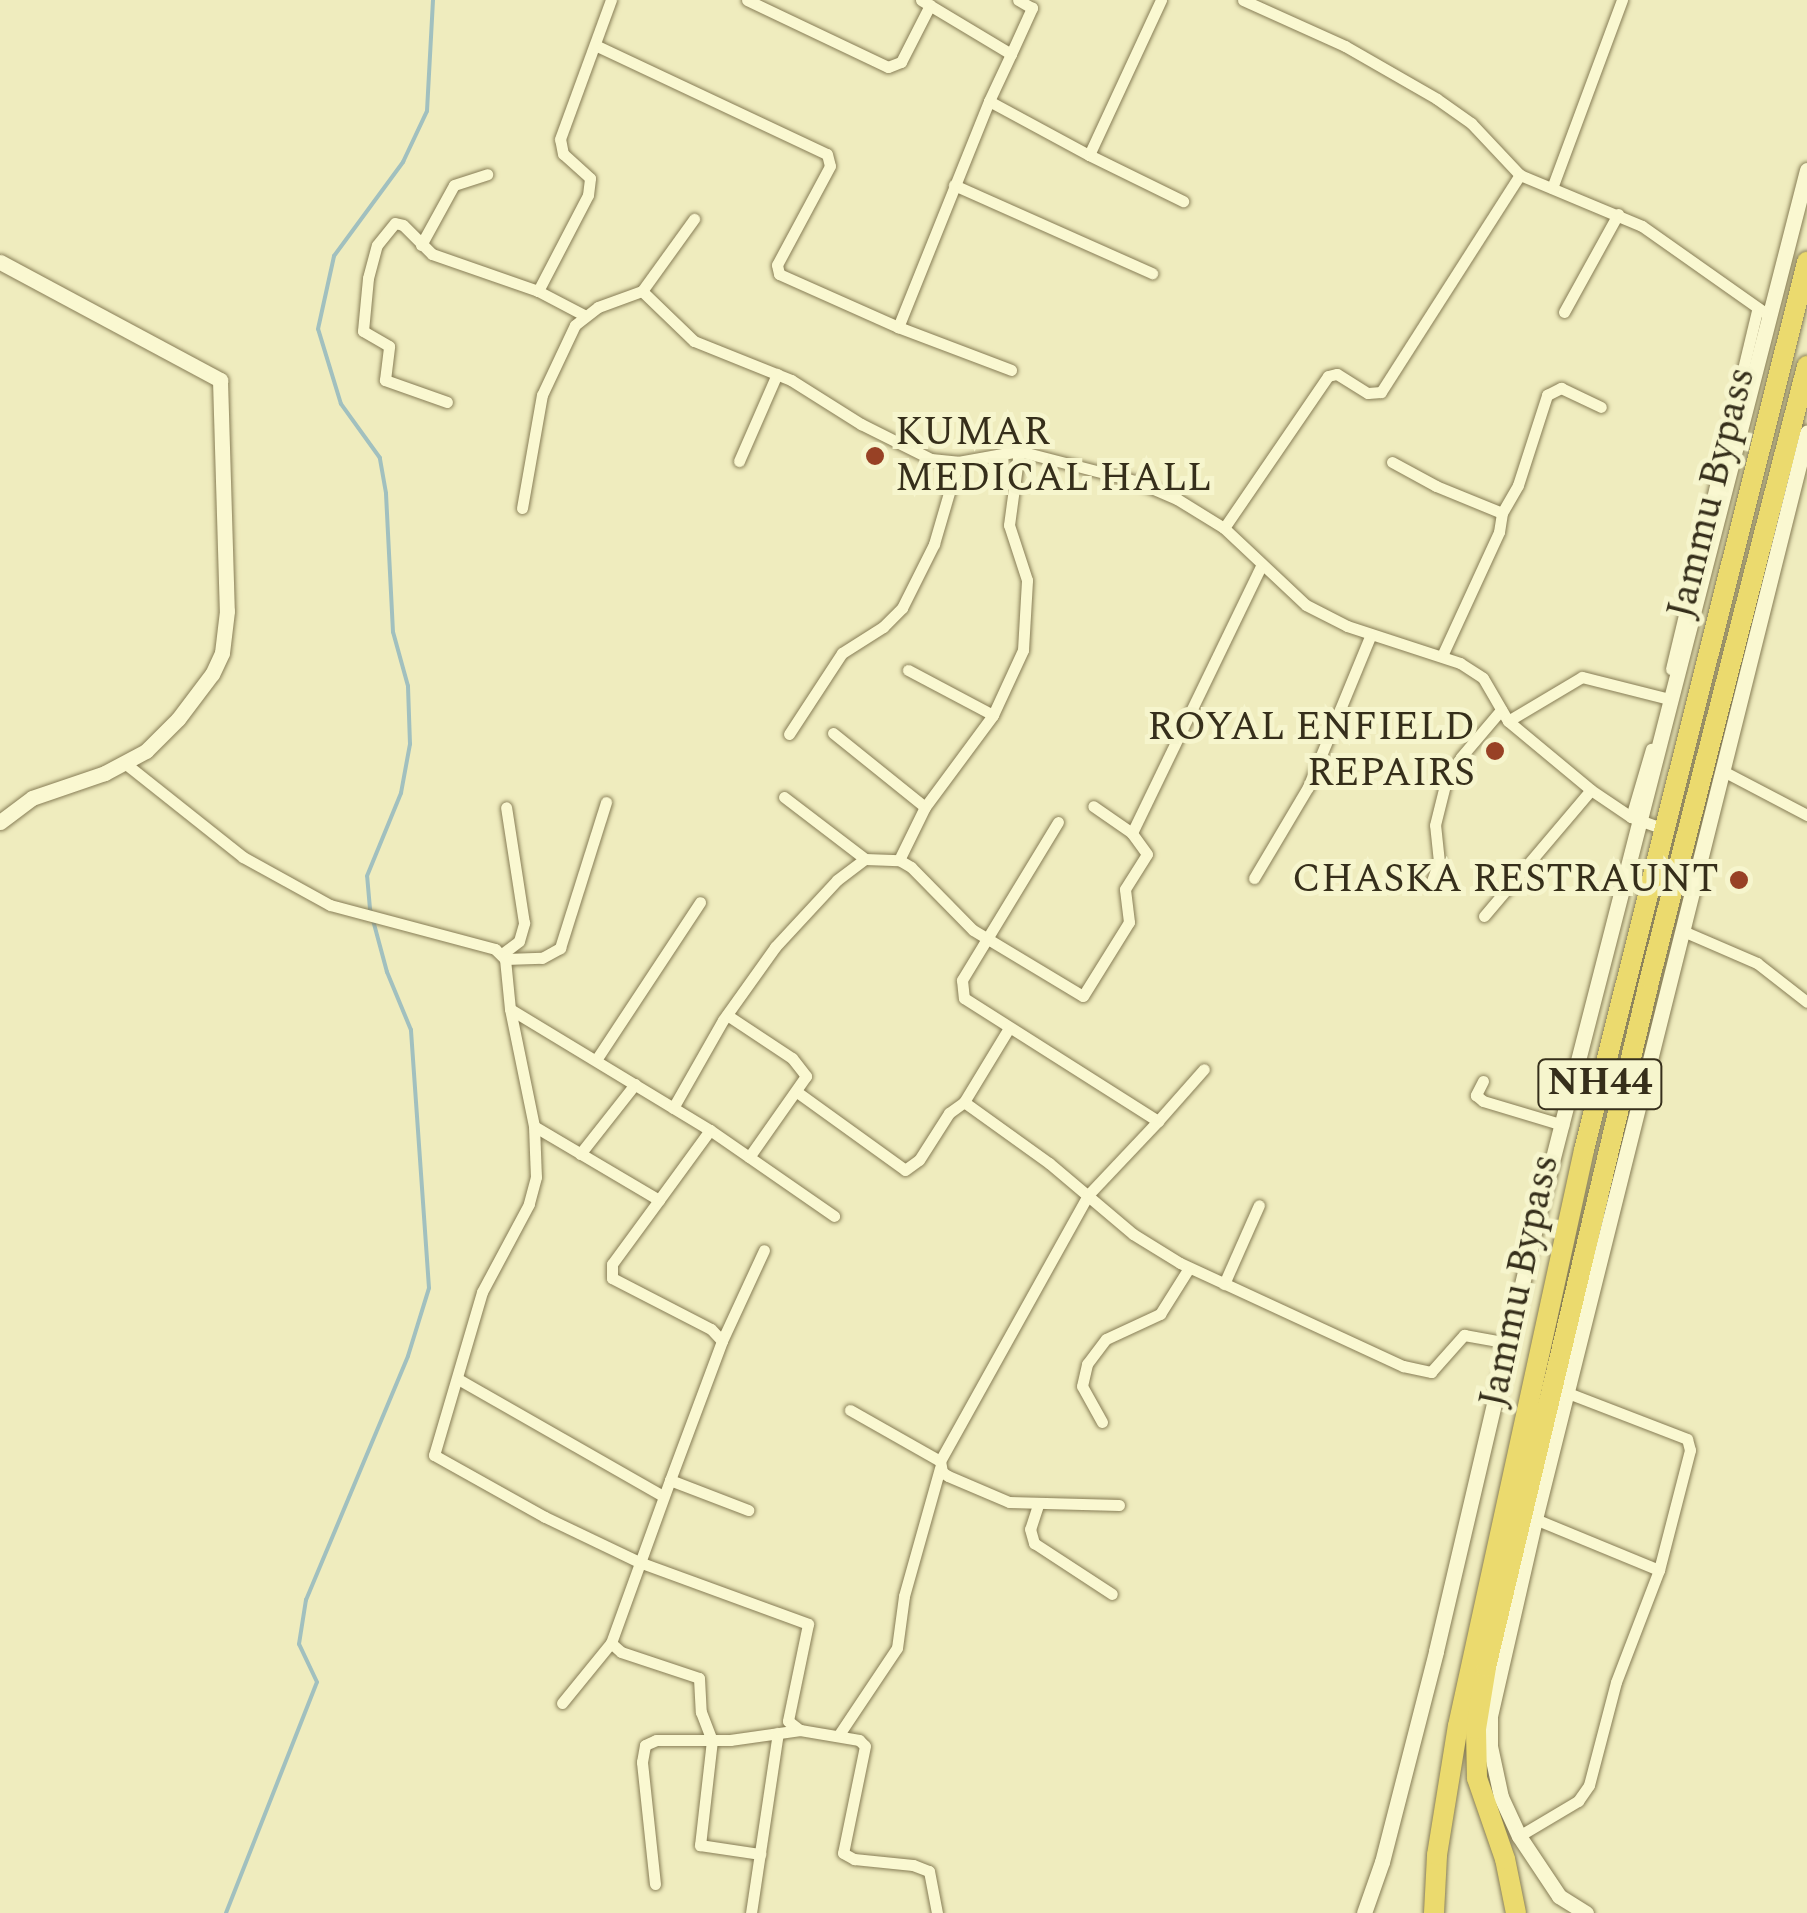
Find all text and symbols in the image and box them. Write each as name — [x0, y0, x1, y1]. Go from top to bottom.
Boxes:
street label: Jammu Bypass — [1658, 362, 1766, 624]
place label: KUMAR MEDICAL HALL — [895, 409, 1212, 503]
marker: KUMAR MEDICAL HALL — [864, 445, 886, 467]
place label: ROYAL ENFIELD REPAIRS — [1147, 704, 1475, 798]
marker: ROYAL ENFIELD REPAIRS — [1484, 740, 1506, 762]
place label: CHASKA RESTRAUNT — [1292, 856, 1719, 904]
marker: CHASKA RESTRAUNT — [1728, 869, 1750, 891]
road number: NH44 — [1535, 1051, 1665, 1117]
street label: Jammu Bypass — [1470, 1150, 1570, 1412]

